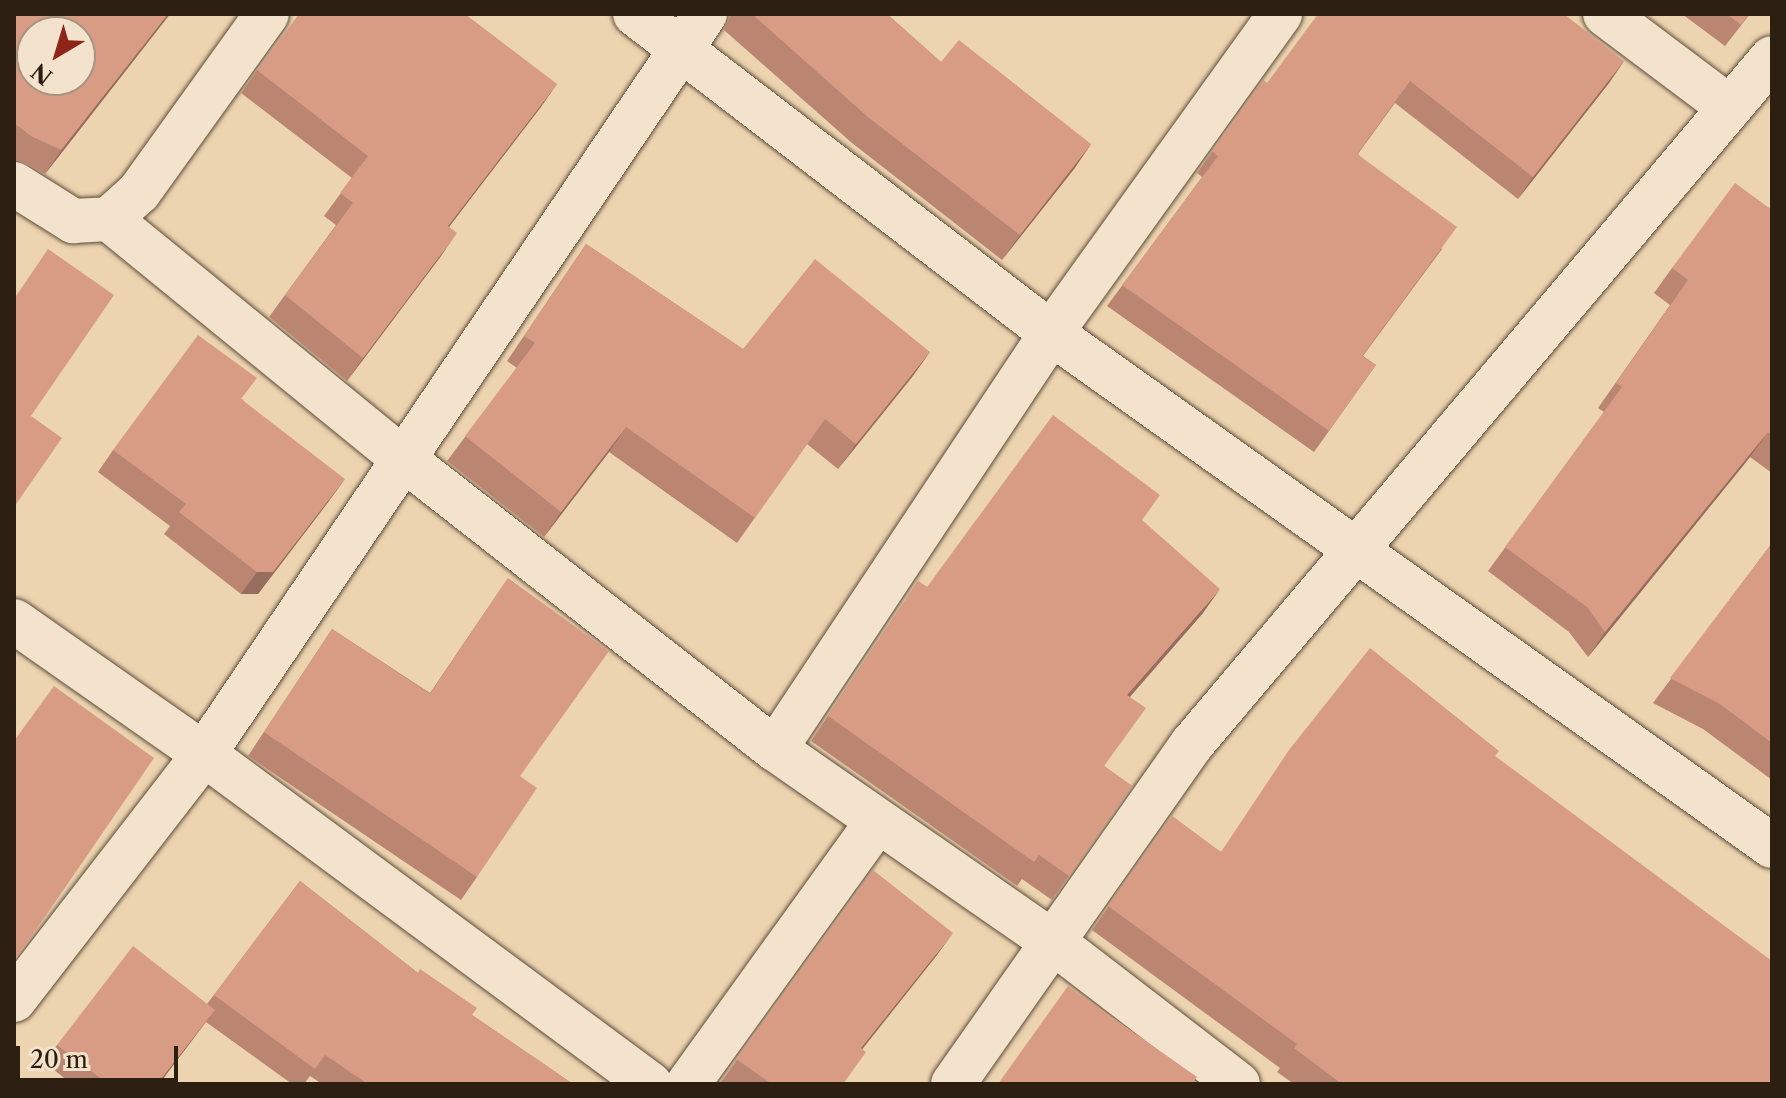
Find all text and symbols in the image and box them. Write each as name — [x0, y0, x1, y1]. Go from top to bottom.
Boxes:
north arrow — [16, 16, 96, 96]
text: N — [26, 57, 58, 90]
scale bar — [20, 1030, 182, 1080]
text: 20 m — [30, 1045, 88, 1074]

